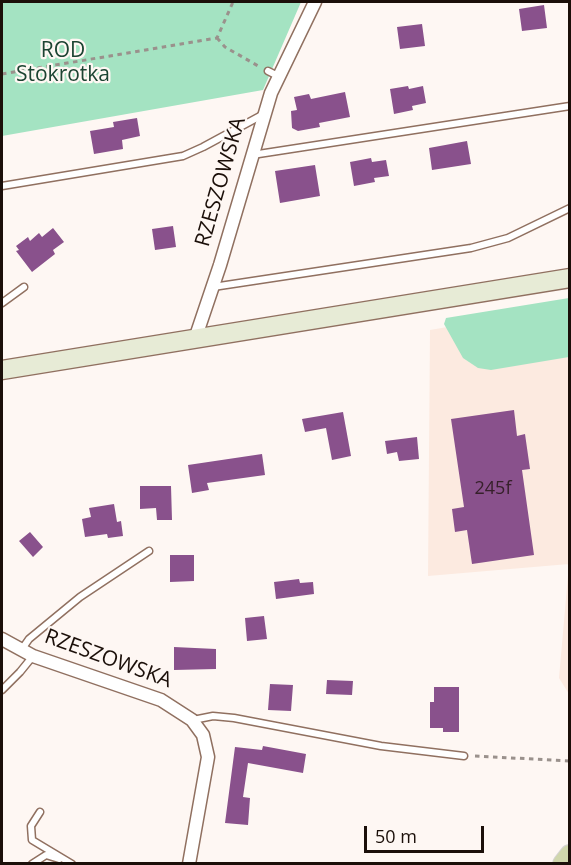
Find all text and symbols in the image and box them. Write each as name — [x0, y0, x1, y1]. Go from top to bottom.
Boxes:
park label: ROD Stokrotka — [16, 38, 110, 88]
street label: RZESZOWSKA — [190, 114, 252, 250]
house number: 245f — [475, 478, 511, 500]
street label: RZESZOWSKA — [41, 624, 175, 694]
scale bar — [367, 814, 487, 852]
text: 50 m — [375, 824, 417, 848]

